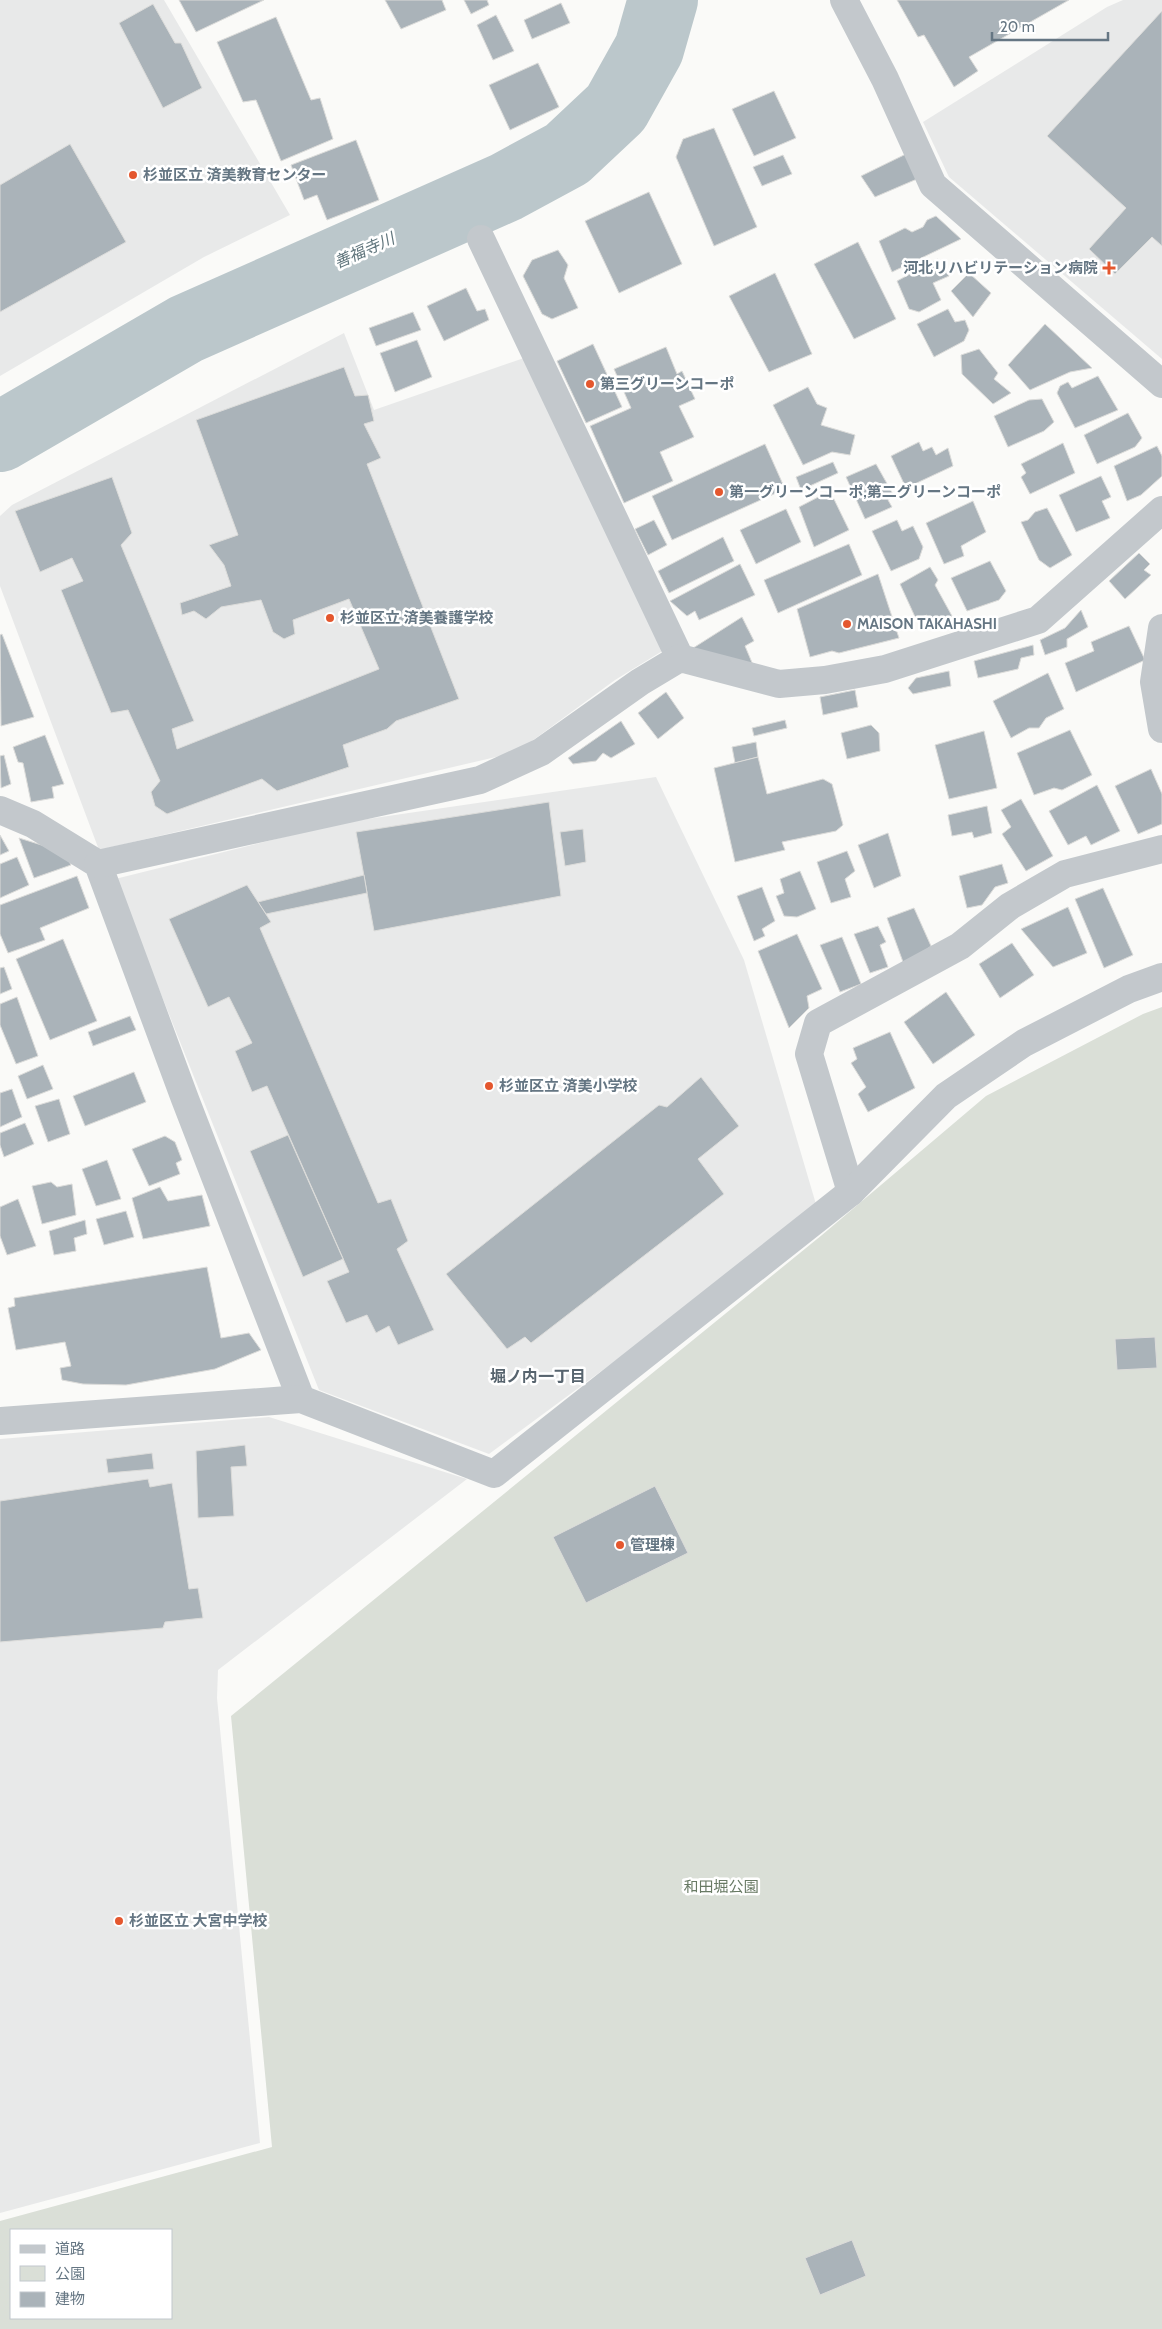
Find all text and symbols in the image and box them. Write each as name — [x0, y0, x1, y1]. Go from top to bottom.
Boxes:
scale bar — [992, 10, 1108, 42]
text: 20 m — [1000, 18, 1035, 36]
place label: 杉並区立 済美教育センター — [143, 166, 326, 184]
marker: 杉並区立 済美教育センター — [127, 169, 139, 181]
water label: 善福寺川 — [331, 228, 399, 272]
place label: 河北リハビリテーション病院 — [903, 259, 1098, 277]
marker: 河北リハビリテーション病院 — [1102, 261, 1116, 275]
place label: 第三グリーンコーポ — [600, 375, 734, 393]
marker: 第三グリーンコーポ — [584, 378, 596, 390]
place label: 第一グリーンコーポ,第二グリーンコーポ — [729, 483, 1001, 501]
marker: 第一グリーンコーポ,第二グリーンコーポ — [713, 486, 725, 498]
place label: 杉並区立 済美養護学校 — [340, 609, 493, 627]
marker: 杉並区立 済美養護学校 — [324, 612, 336, 624]
place label: MAISON TAKAHASHI — [857, 615, 997, 633]
marker: MAISON TAKAHASHI — [841, 618, 853, 630]
place label: 杉並区立 済美小学校 — [499, 1077, 637, 1095]
marker: 杉並区立 済美小学校 — [483, 1080, 495, 1092]
district label: 堀ノ内一丁目 — [490, 1367, 586, 1386]
place label: 管理棟 — [630, 1536, 675, 1554]
marker: 管理棟 — [614, 1539, 626, 1551]
park label: 和田堀公園 — [683, 1878, 759, 1896]
place label: 杉並区立 大宮中学校 — [129, 1912, 267, 1930]
marker: 杉並区立 大宮中学校 — [113, 1915, 125, 1927]
legend — [10, 2229, 172, 2319]
text: 道路 — [55, 2240, 85, 2258]
text: 公園 — [55, 2265, 85, 2283]
text: 建物 — [55, 2290, 85, 2308]

